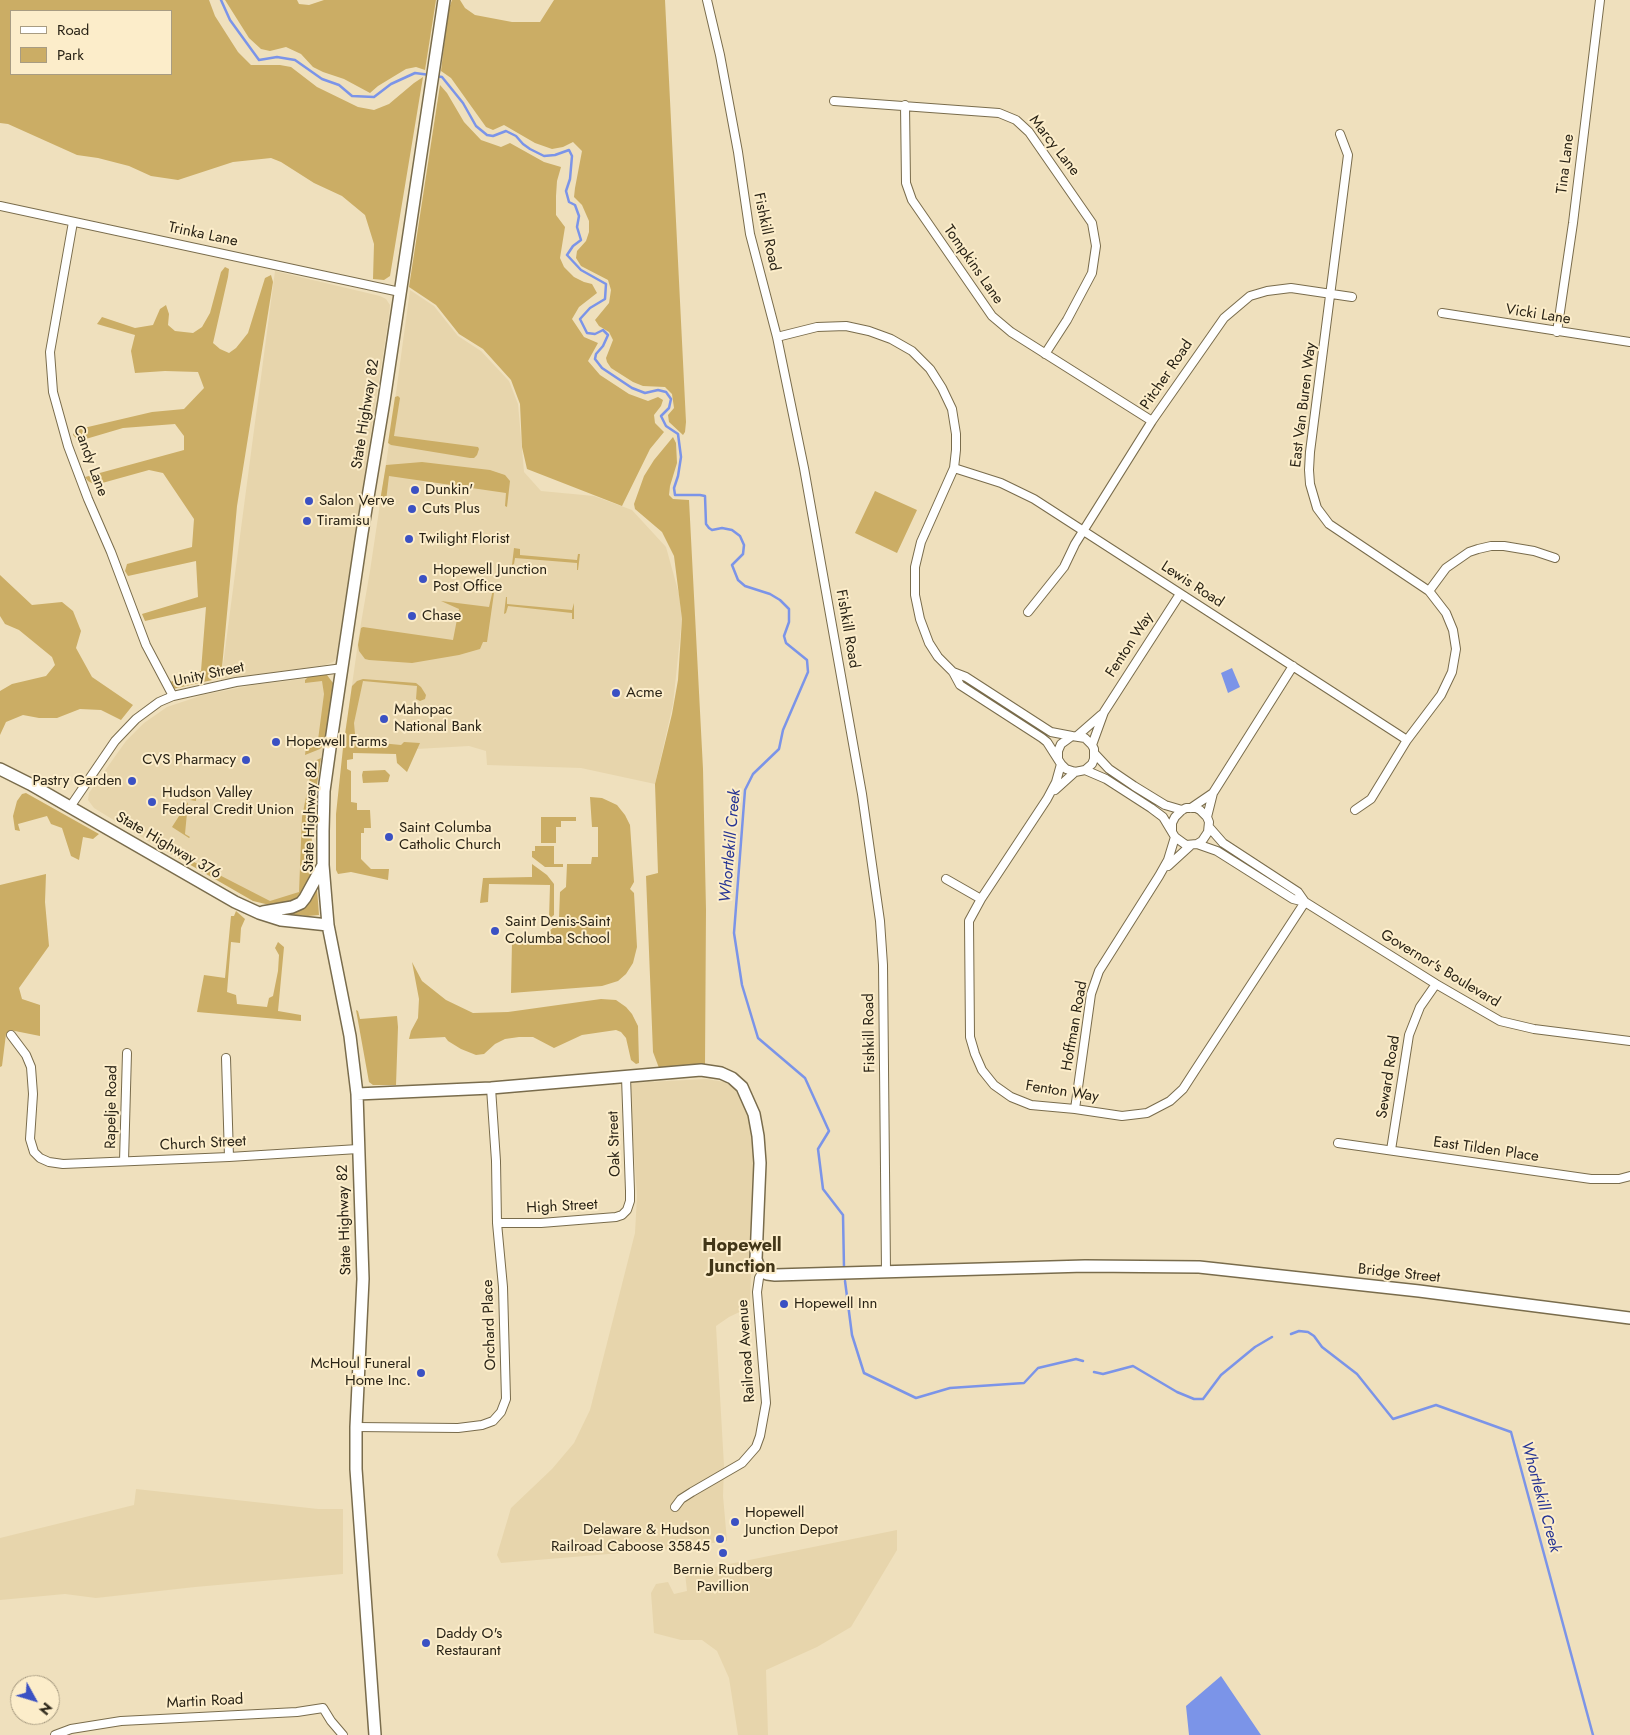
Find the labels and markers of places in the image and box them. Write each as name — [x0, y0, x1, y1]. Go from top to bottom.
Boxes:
place label: Dunkin' — [425, 481, 473, 499]
marker: Dunkin' — [409, 484, 421, 496]
place label: Salon Verve — [319, 492, 395, 510]
marker: Salon Verve — [303, 495, 315, 507]
place label: Cuts Plus — [422, 500, 480, 518]
marker: Cuts Plus — [406, 503, 418, 515]
place label: Tiramisu — [317, 512, 370, 530]
marker: Tiramisu — [301, 515, 313, 527]
place label: Twilight Florist — [419, 530, 509, 548]
marker: Twilight Florist — [403, 533, 415, 545]
place label: Hopewell Junction Post Office — [433, 561, 547, 596]
marker: Hopewell Junction Post Office — [417, 573, 429, 585]
place label: Chase — [422, 607, 461, 625]
marker: Chase — [406, 610, 418, 622]
place label: Acme — [626, 684, 662, 702]
marker: Acme — [610, 687, 622, 699]
place label: Mahopac National Bank — [394, 701, 482, 736]
marker: Mahopac National Bank — [378, 713, 390, 725]
place label: Hopewell Farms — [286, 733, 387, 751]
marker: Hopewell Farms — [270, 736, 282, 748]
place label: CVS Pharmacy — [142, 751, 236, 769]
marker: CVS Pharmacy — [240, 754, 252, 766]
place label: Pastry Garden — [33, 772, 122, 790]
marker: Pastry Garden — [126, 775, 138, 787]
place label: Hudson Valley Federal Credit Union — [162, 784, 294, 819]
marker: Hudson Valley Federal Credit Union — [146, 796, 158, 808]
place label: Saint Columba Catholic Church — [399, 819, 501, 854]
marker: Saint Columba Catholic Church — [383, 831, 395, 843]
place label: Saint Denis-Saint Columba School — [505, 913, 610, 948]
marker: Saint Denis-Saint Columba School — [489, 925, 501, 937]
place label: Hopewell Inn — [794, 1295, 877, 1313]
marker: Hopewell Inn — [778, 1298, 790, 1310]
place label: McHoul Funeral Home Inc. — [310, 1355, 411, 1390]
marker: McHoul Funeral Home Inc. — [415, 1367, 427, 1379]
place label: Hopewell Junction Depot — [745, 1504, 838, 1539]
marker: Hopewell Junction Depot — [729, 1516, 741, 1528]
place label: Delaware & Hudson Railroad Caboose 35845 — [551, 1521, 710, 1556]
marker: Delaware & Hudson Railroad Caboose 35845 — [714, 1533, 726, 1545]
marker: Bernie Rudberg Pavillion — [717, 1547, 729, 1559]
place label: Bernie Rudberg Pavillion — [673, 1561, 773, 1596]
place label: Daddy O's Restaurant — [436, 1625, 502, 1660]
marker: Daddy O's Restaurant — [420, 1637, 432, 1649]

